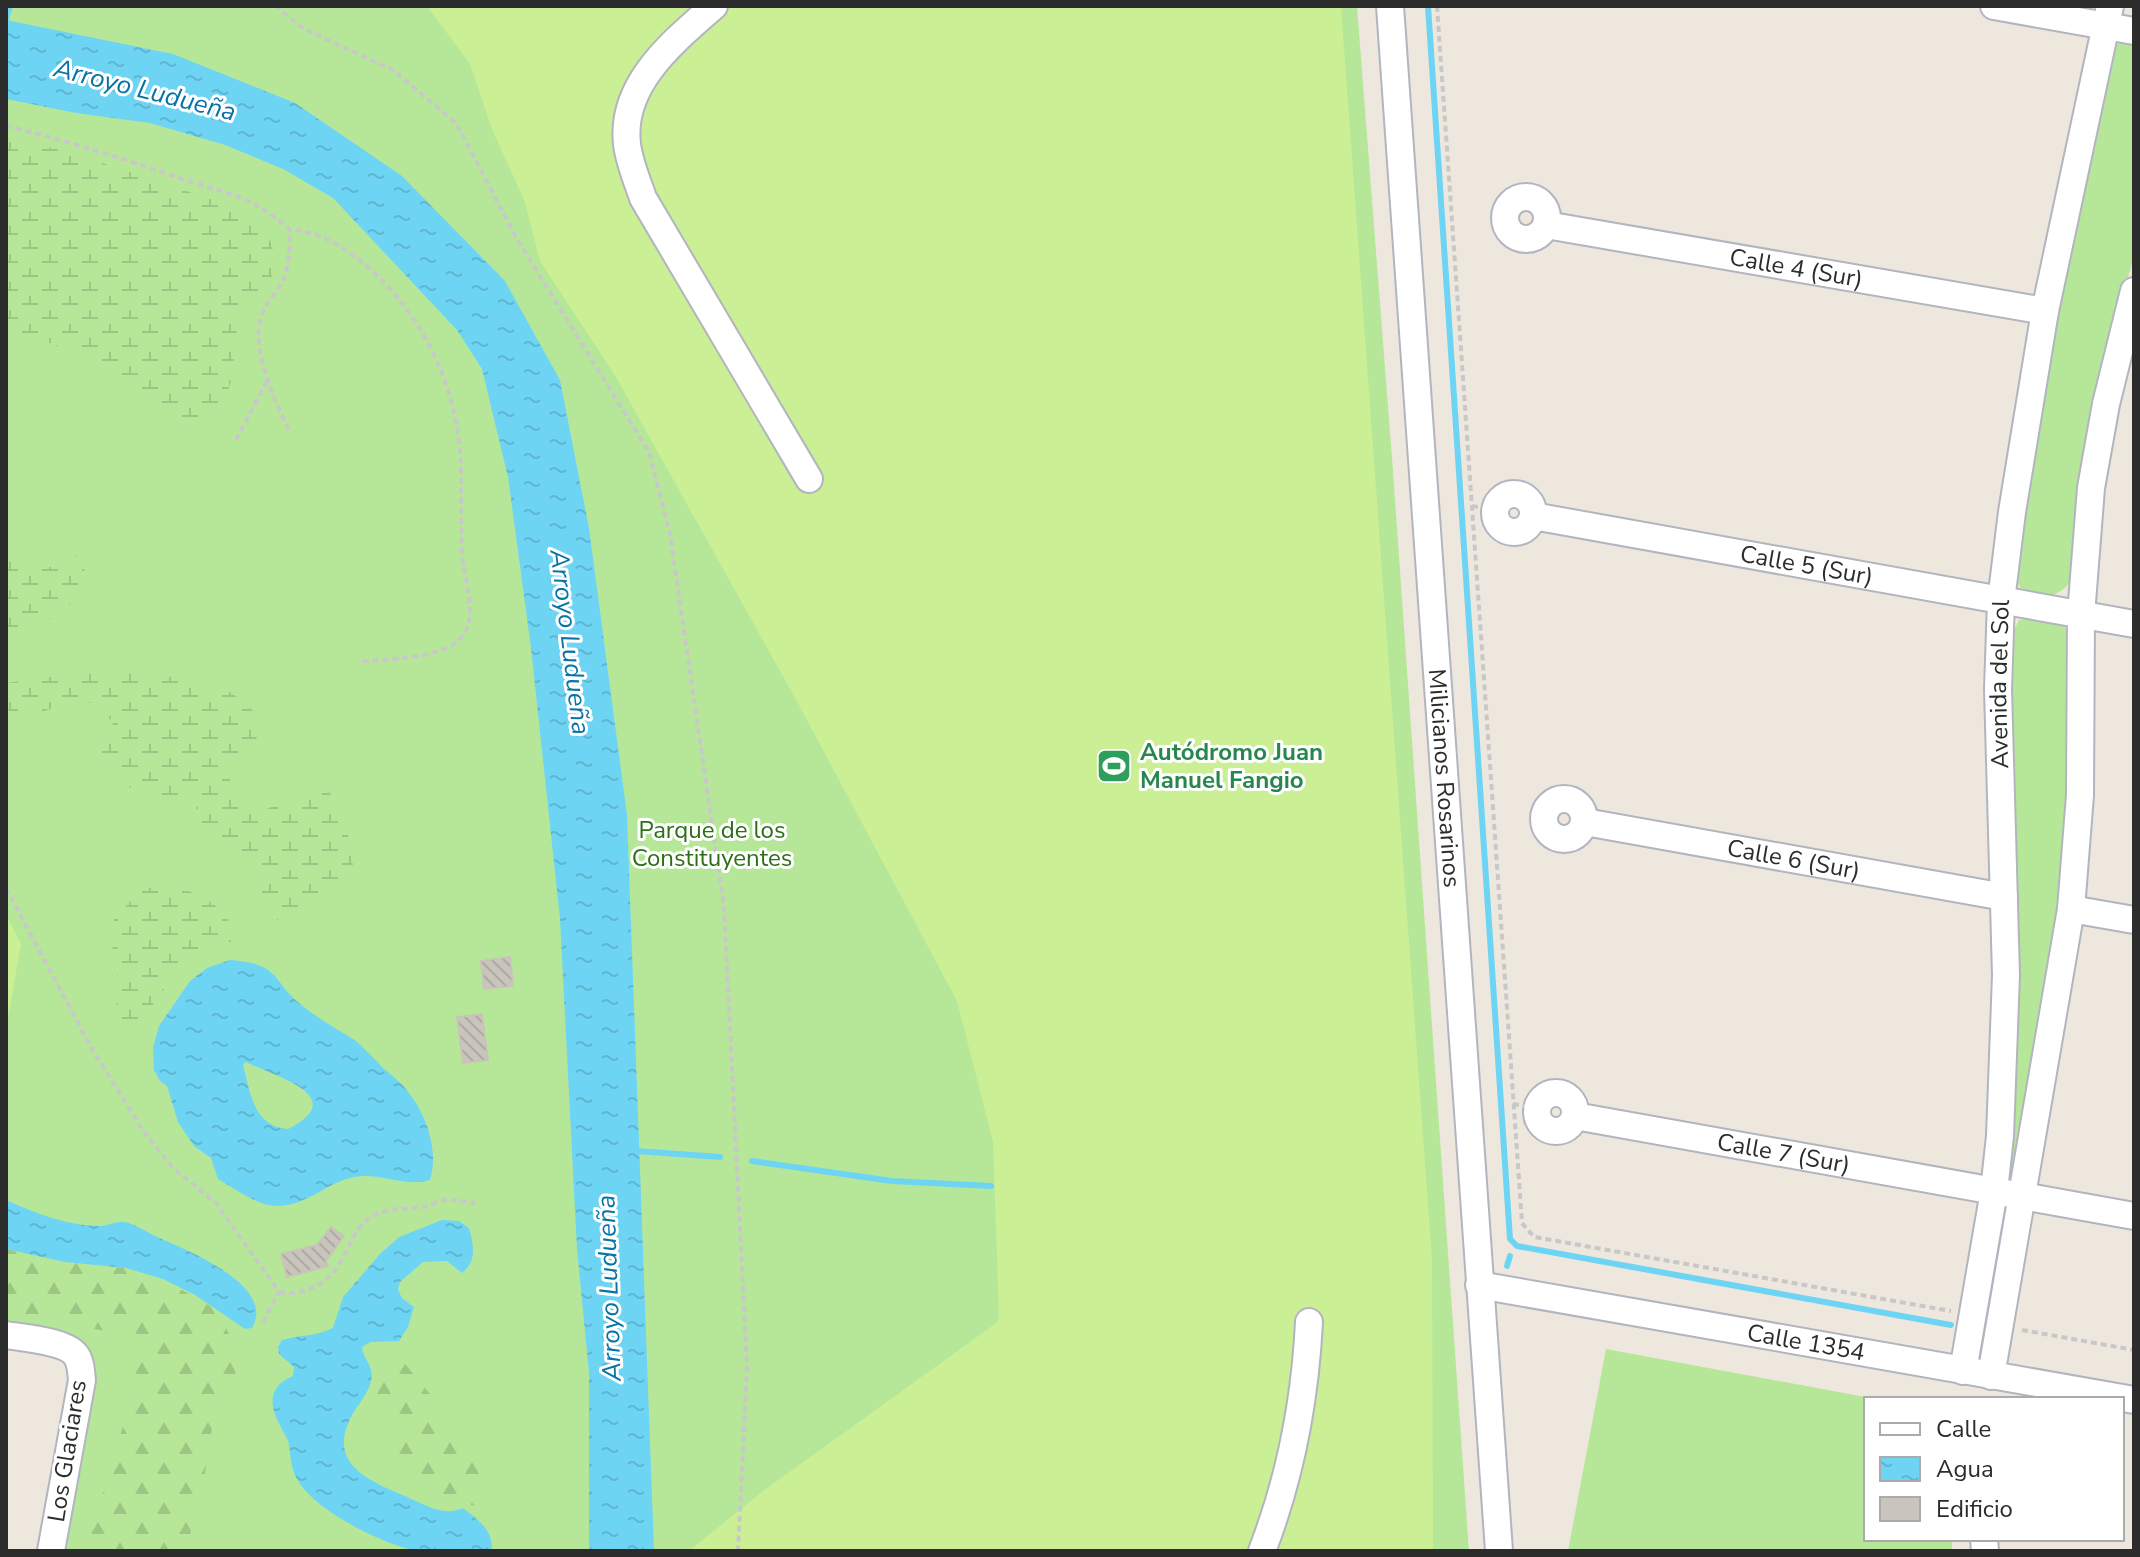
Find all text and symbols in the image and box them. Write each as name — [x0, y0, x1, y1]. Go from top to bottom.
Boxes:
water label: Arroyo Ludueña — [49, 50, 240, 130]
street label: Calle 4 (Sur) — [1727, 241, 1865, 295]
street label: Calle 5 (Sur) — [1738, 538, 1876, 593]
water label: Arroyo Ludueña — [541, 546, 599, 737]
street label: Avenida del Sol — [1982, 599, 2017, 769]
street label: Milicianos Rosarinos — [1421, 668, 1468, 888]
place label: Autódromo Juan Manuel Fangio — [1140, 736, 1323, 796]
sports icon: Autódromo Juan Manuel Fangio — [1095, 747, 1133, 785]
park label: Parque de los Constituyentes — [632, 814, 792, 874]
street label: Calle 6 (Sur) — [1725, 832, 1863, 887]
street label: Calle 7 (Sur) — [1715, 1126, 1853, 1181]
water label: Arroyo Ludueña — [588, 1194, 630, 1383]
street label: Calle 1354 — [1745, 1316, 1867, 1368]
street label: Los Glaciares — [40, 1378, 94, 1524]
legend — [1864, 1397, 2124, 1541]
text: Calle — [1936, 1413, 1991, 1445]
text: Agua — [1936, 1453, 1994, 1485]
text: Edificio — [1936, 1493, 2013, 1525]

